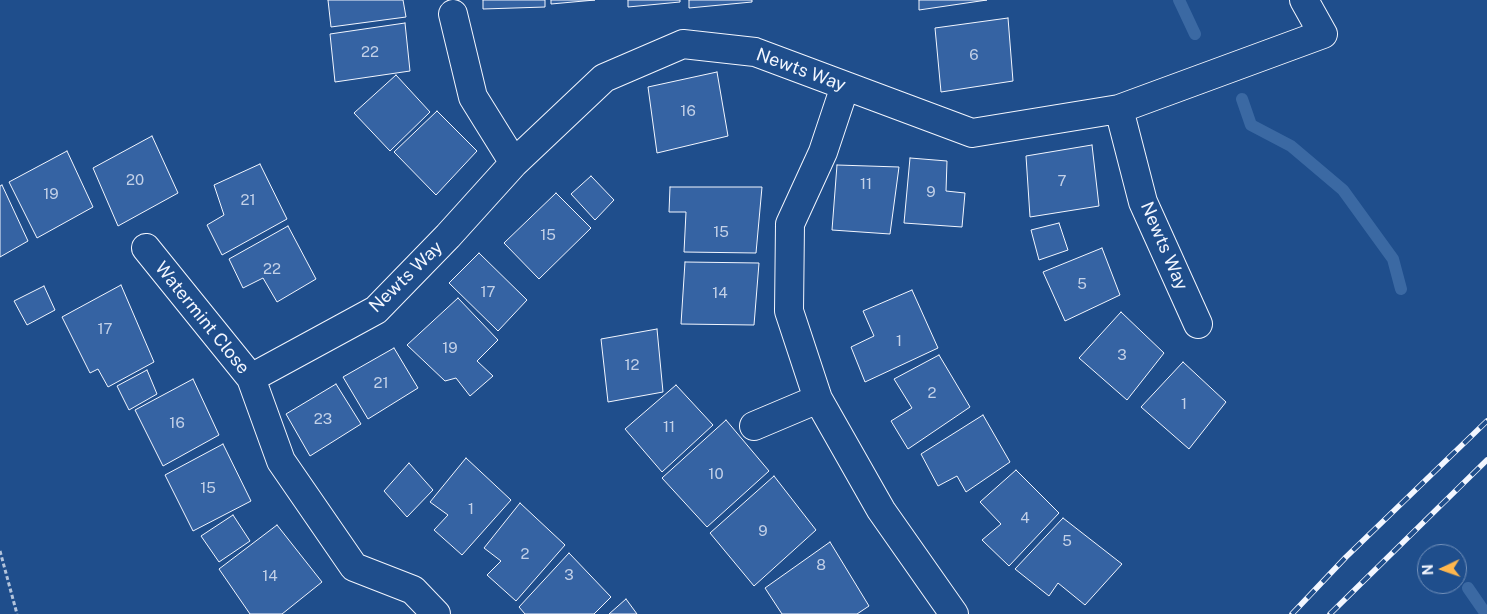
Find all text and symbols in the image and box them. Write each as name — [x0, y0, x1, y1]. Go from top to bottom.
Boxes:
house number: 22 — [361, 43, 379, 61]
street label: Newts Way — [753, 44, 849, 96]
house number: 6 — [969, 46, 979, 64]
house number: 16 — [680, 102, 696, 120]
house number: 20 — [126, 171, 144, 189]
house number: 7 — [1057, 172, 1067, 190]
house number: 11 — [860, 175, 872, 193]
house number: 9 — [926, 183, 936, 201]
house number: 19 — [43, 185, 59, 203]
house number: 21 — [240, 191, 256, 209]
street label: Newts Way — [1136, 199, 1192, 293]
house number: 15 — [713, 223, 729, 241]
house number: 15 — [540, 226, 556, 244]
street label: Newts Way — [365, 237, 447, 317]
street label: Watermint Close — [150, 257, 254, 379]
house number: 22 — [263, 260, 281, 278]
house number: 5 — [1077, 275, 1087, 293]
house number: 17 — [480, 283, 496, 301]
house number: 14 — [712, 284, 728, 302]
house number: 17 — [97, 320, 113, 338]
house number: 1 — [896, 332, 902, 350]
house number: 19 — [442, 339, 458, 357]
house number: 3 — [1117, 346, 1127, 364]
house number: 12 — [624, 356, 640, 374]
house number: 21 — [373, 374, 389, 392]
house number: 2 — [928, 384, 936, 402]
house number: 1 — [1181, 395, 1187, 413]
house number: 23 — [314, 410, 332, 428]
house number: 16 — [169, 414, 185, 432]
house number: 11 — [663, 418, 675, 436]
house number: 10 — [708, 465, 724, 483]
house number: 15 — [200, 479, 216, 497]
house number: 1 — [468, 500, 474, 518]
house number: 4 — [1020, 509, 1030, 527]
house number: 9 — [758, 522, 768, 540]
house number: 5 — [1062, 532, 1072, 550]
north arrow — [1417, 544, 1467, 594]
house number: 2 — [521, 545, 529, 563]
house number: 8 — [816, 556, 826, 574]
text: N — [1420, 564, 1436, 576]
house number: 3 — [564, 566, 574, 584]
house number: 14 — [262, 567, 278, 585]

